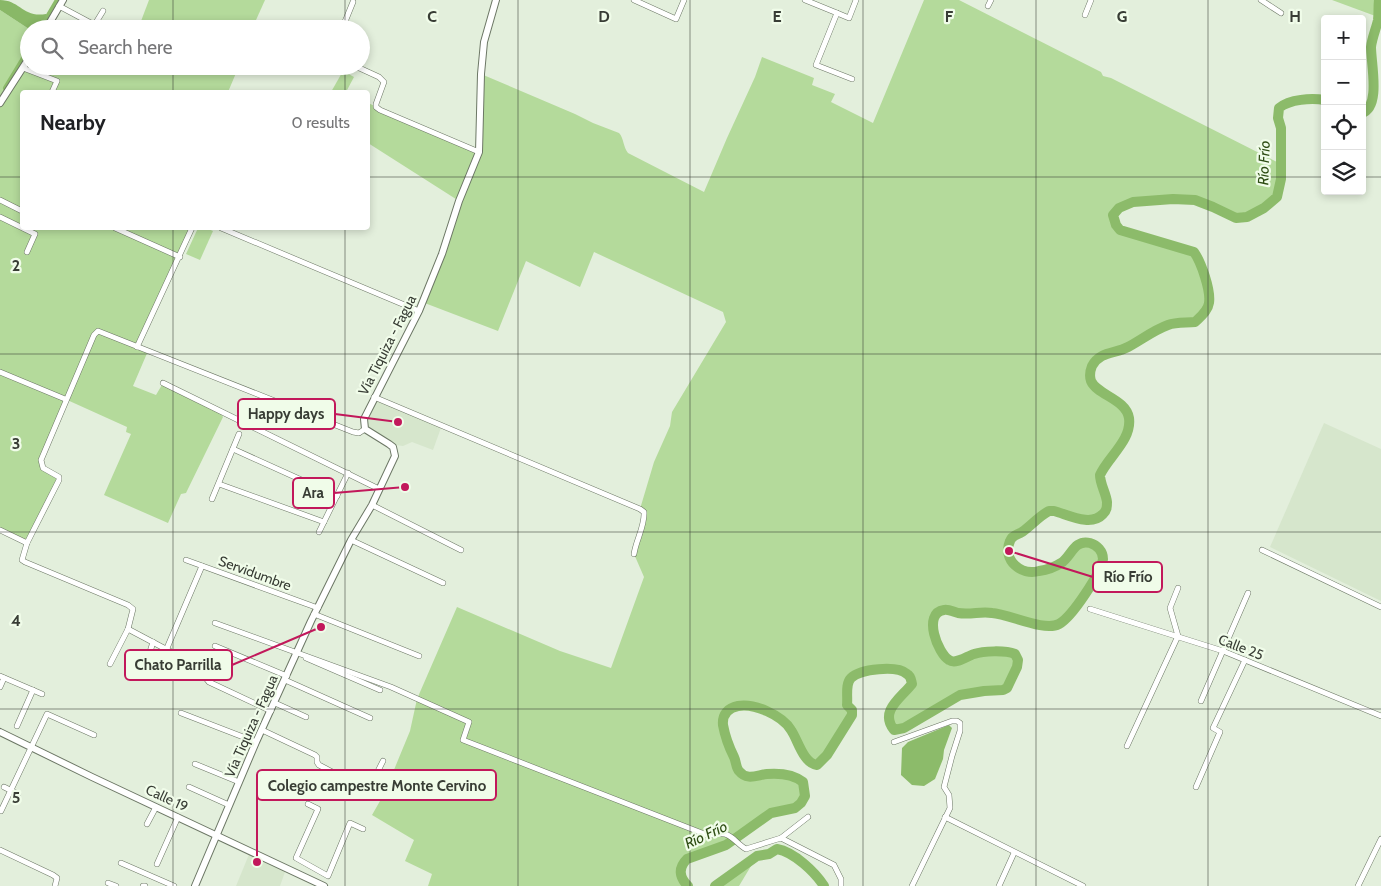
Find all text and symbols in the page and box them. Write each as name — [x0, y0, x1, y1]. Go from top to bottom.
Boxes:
text: C — [427, 7, 437, 26]
text: D — [598, 7, 610, 26]
text: E — [772, 7, 782, 26]
text: F — [945, 7, 954, 26]
text: G — [1117, 7, 1127, 26]
text: H — [1289, 7, 1301, 26]
map controls — [1321, 15, 1366, 195]
button: + — [1321, 15, 1366, 60]
search box — [20, 20, 370, 75]
icon: search — [38, 34, 66, 62]
text: Search here — [78, 36, 172, 59]
button: − — [1321, 60, 1366, 105]
button: locate — [1321, 105, 1366, 150]
text: Nearby — [40, 110, 106, 135]
text: 0 results — [291, 113, 350, 132]
water label: Río Frío — [1254, 140, 1274, 186]
button: layers — [1321, 150, 1366, 195]
text: 2 — [12, 256, 20, 275]
street label: Vía Tiquiza - Fagua — [354, 292, 420, 398]
callout: Happy days — [238, 399, 335, 429]
text: Happy days — [248, 405, 324, 423]
text: 3 — [12, 434, 20, 453]
callout: Ara — [293, 478, 334, 508]
text: Ara — [302, 484, 324, 502]
street label: Servidumbre — [216, 552, 294, 594]
callout: Río Frío — [1093, 562, 1162, 592]
text: Río Frío — [1103, 568, 1153, 586]
text: 4 — [11, 611, 21, 630]
street label: Calle 25 — [1216, 630, 1266, 664]
callout: Chato Parrilla — [125, 650, 232, 680]
text: Chato Parrilla — [135, 656, 222, 674]
street label: Vía Tiquiza - Fagua — [220, 672, 282, 780]
callout: Colegio campestre Monte Cervino — [257, 770, 496, 800]
text: Colegio campestre Monte Cervino — [268, 777, 487, 795]
street label: Calle 19 — [143, 780, 191, 816]
text: 5 — [12, 788, 20, 807]
water label: Río Frío — [682, 817, 730, 853]

